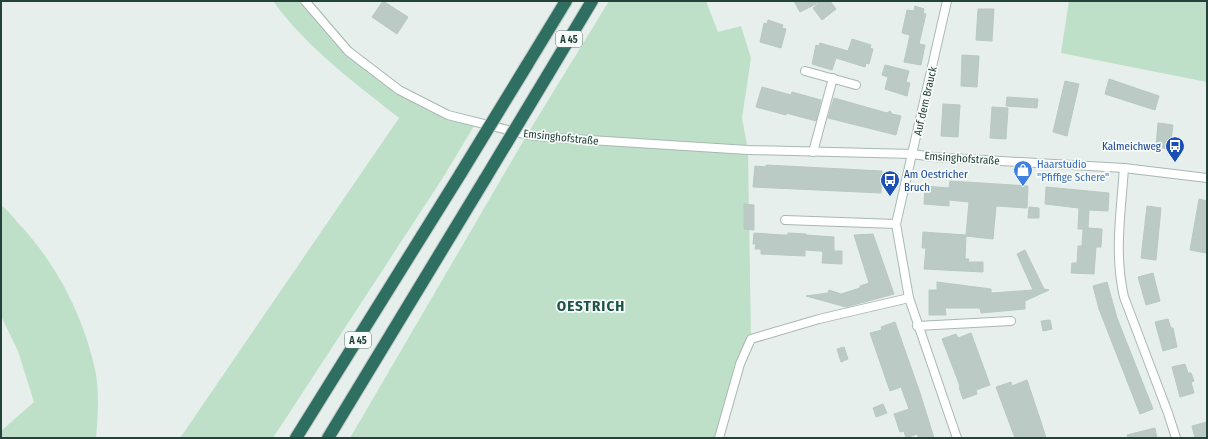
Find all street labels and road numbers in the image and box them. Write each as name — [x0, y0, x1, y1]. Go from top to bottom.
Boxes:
road number: A 45 — [556, 31, 582, 47]
street label: Auf dem Brauck — [911, 65, 940, 137]
street label: Emsinghofstraße — [523, 127, 599, 148]
street label: Emsinghofstraße — [924, 149, 1000, 168]
road number: A 45 — [345, 332, 371, 348]

